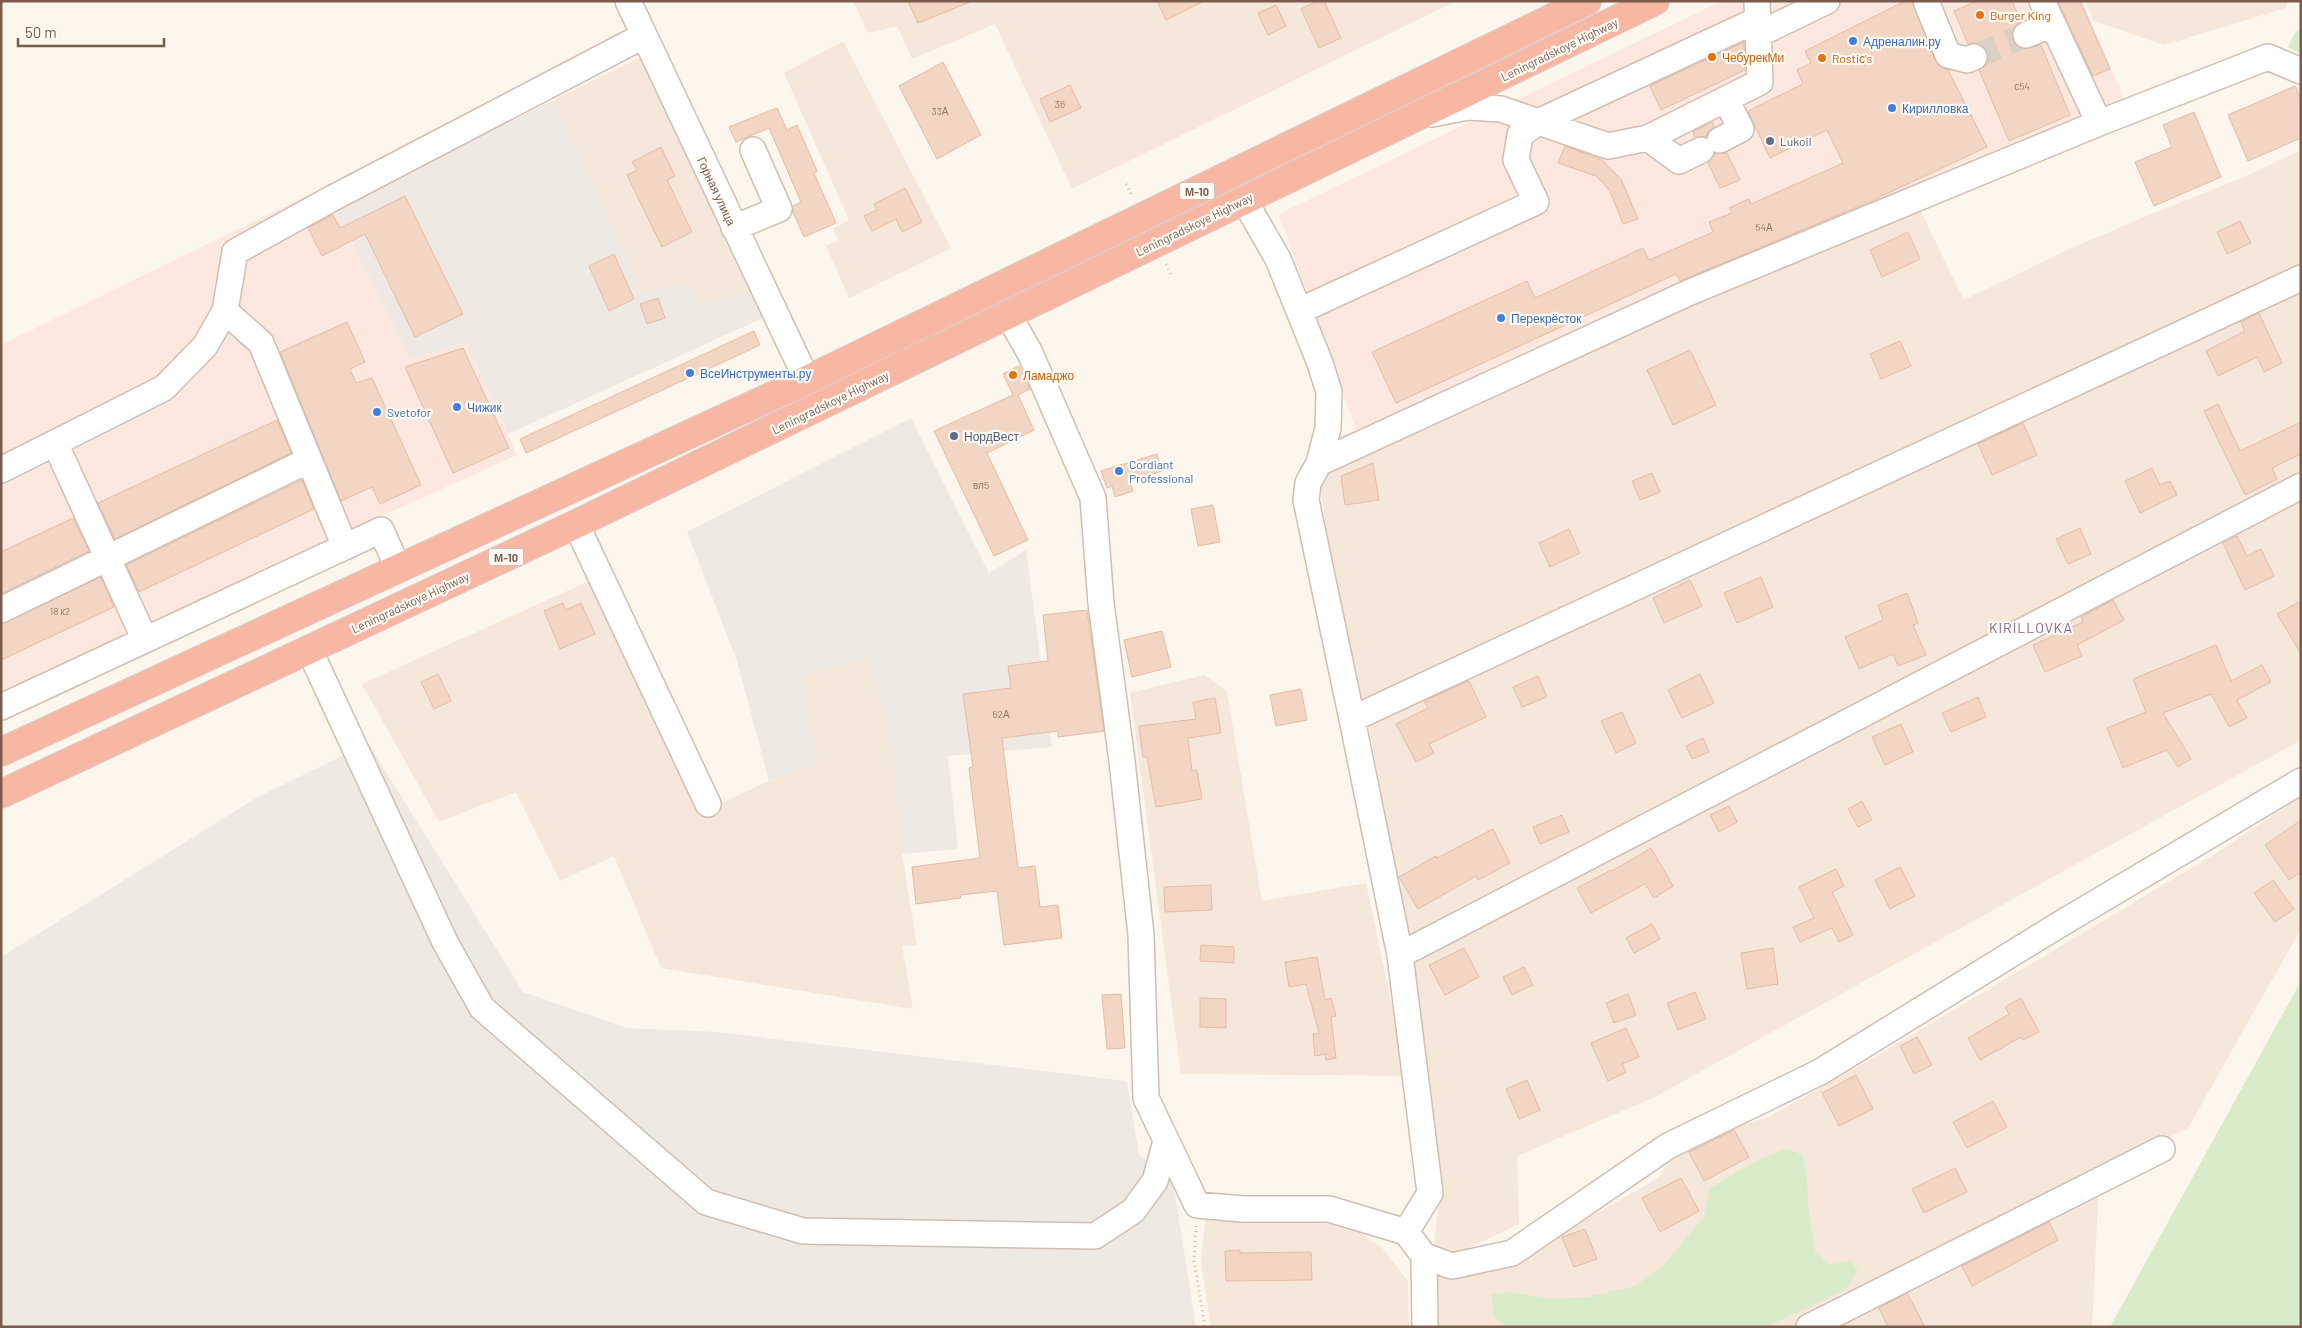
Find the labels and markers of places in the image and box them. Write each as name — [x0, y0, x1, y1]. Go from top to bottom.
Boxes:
place label: Burger King — [1990, 8, 2051, 22]
marker: Burger King — [1974, 9, 1986, 21]
place label: Адреналин.ру — [1863, 34, 1941, 49]
marker: Адреналин.ру — [1847, 35, 1859, 47]
place label: ЧебурекМи — [1722, 50, 1784, 65]
marker: ЧебурекМи — [1706, 51, 1718, 63]
place label: Rostiс's — [1832, 51, 1873, 65]
marker: Rostiс's — [1816, 52, 1828, 64]
place label: Кирилловка — [1902, 101, 1969, 116]
marker: Кирилловка — [1886, 102, 1898, 114]
place label: Lukoil — [1780, 134, 1811, 148]
marker: Lukoil — [1764, 135, 1776, 147]
place label: Перекрёсток — [1511, 311, 1582, 326]
marker: Перекрёсток — [1495, 312, 1507, 324]
place label: ВсеИнструменты.ру — [700, 366, 811, 381]
marker: ВсеИнструменты.ру — [684, 367, 696, 379]
place label: Ламаджо — [1023, 368, 1075, 383]
marker: Ламаджо — [1007, 369, 1019, 381]
place label: Чижик — [467, 400, 502, 414]
marker: Чижик — [451, 401, 463, 413]
place label: Svetofor — [387, 405, 432, 419]
marker: Svetofor — [371, 406, 383, 418]
place label: НордВест — [964, 429, 1019, 444]
marker: НордВест — [948, 430, 960, 442]
place label: Cordiant Professional — [1129, 457, 1193, 485]
marker: Cordiant Professional — [1113, 465, 1125, 477]

